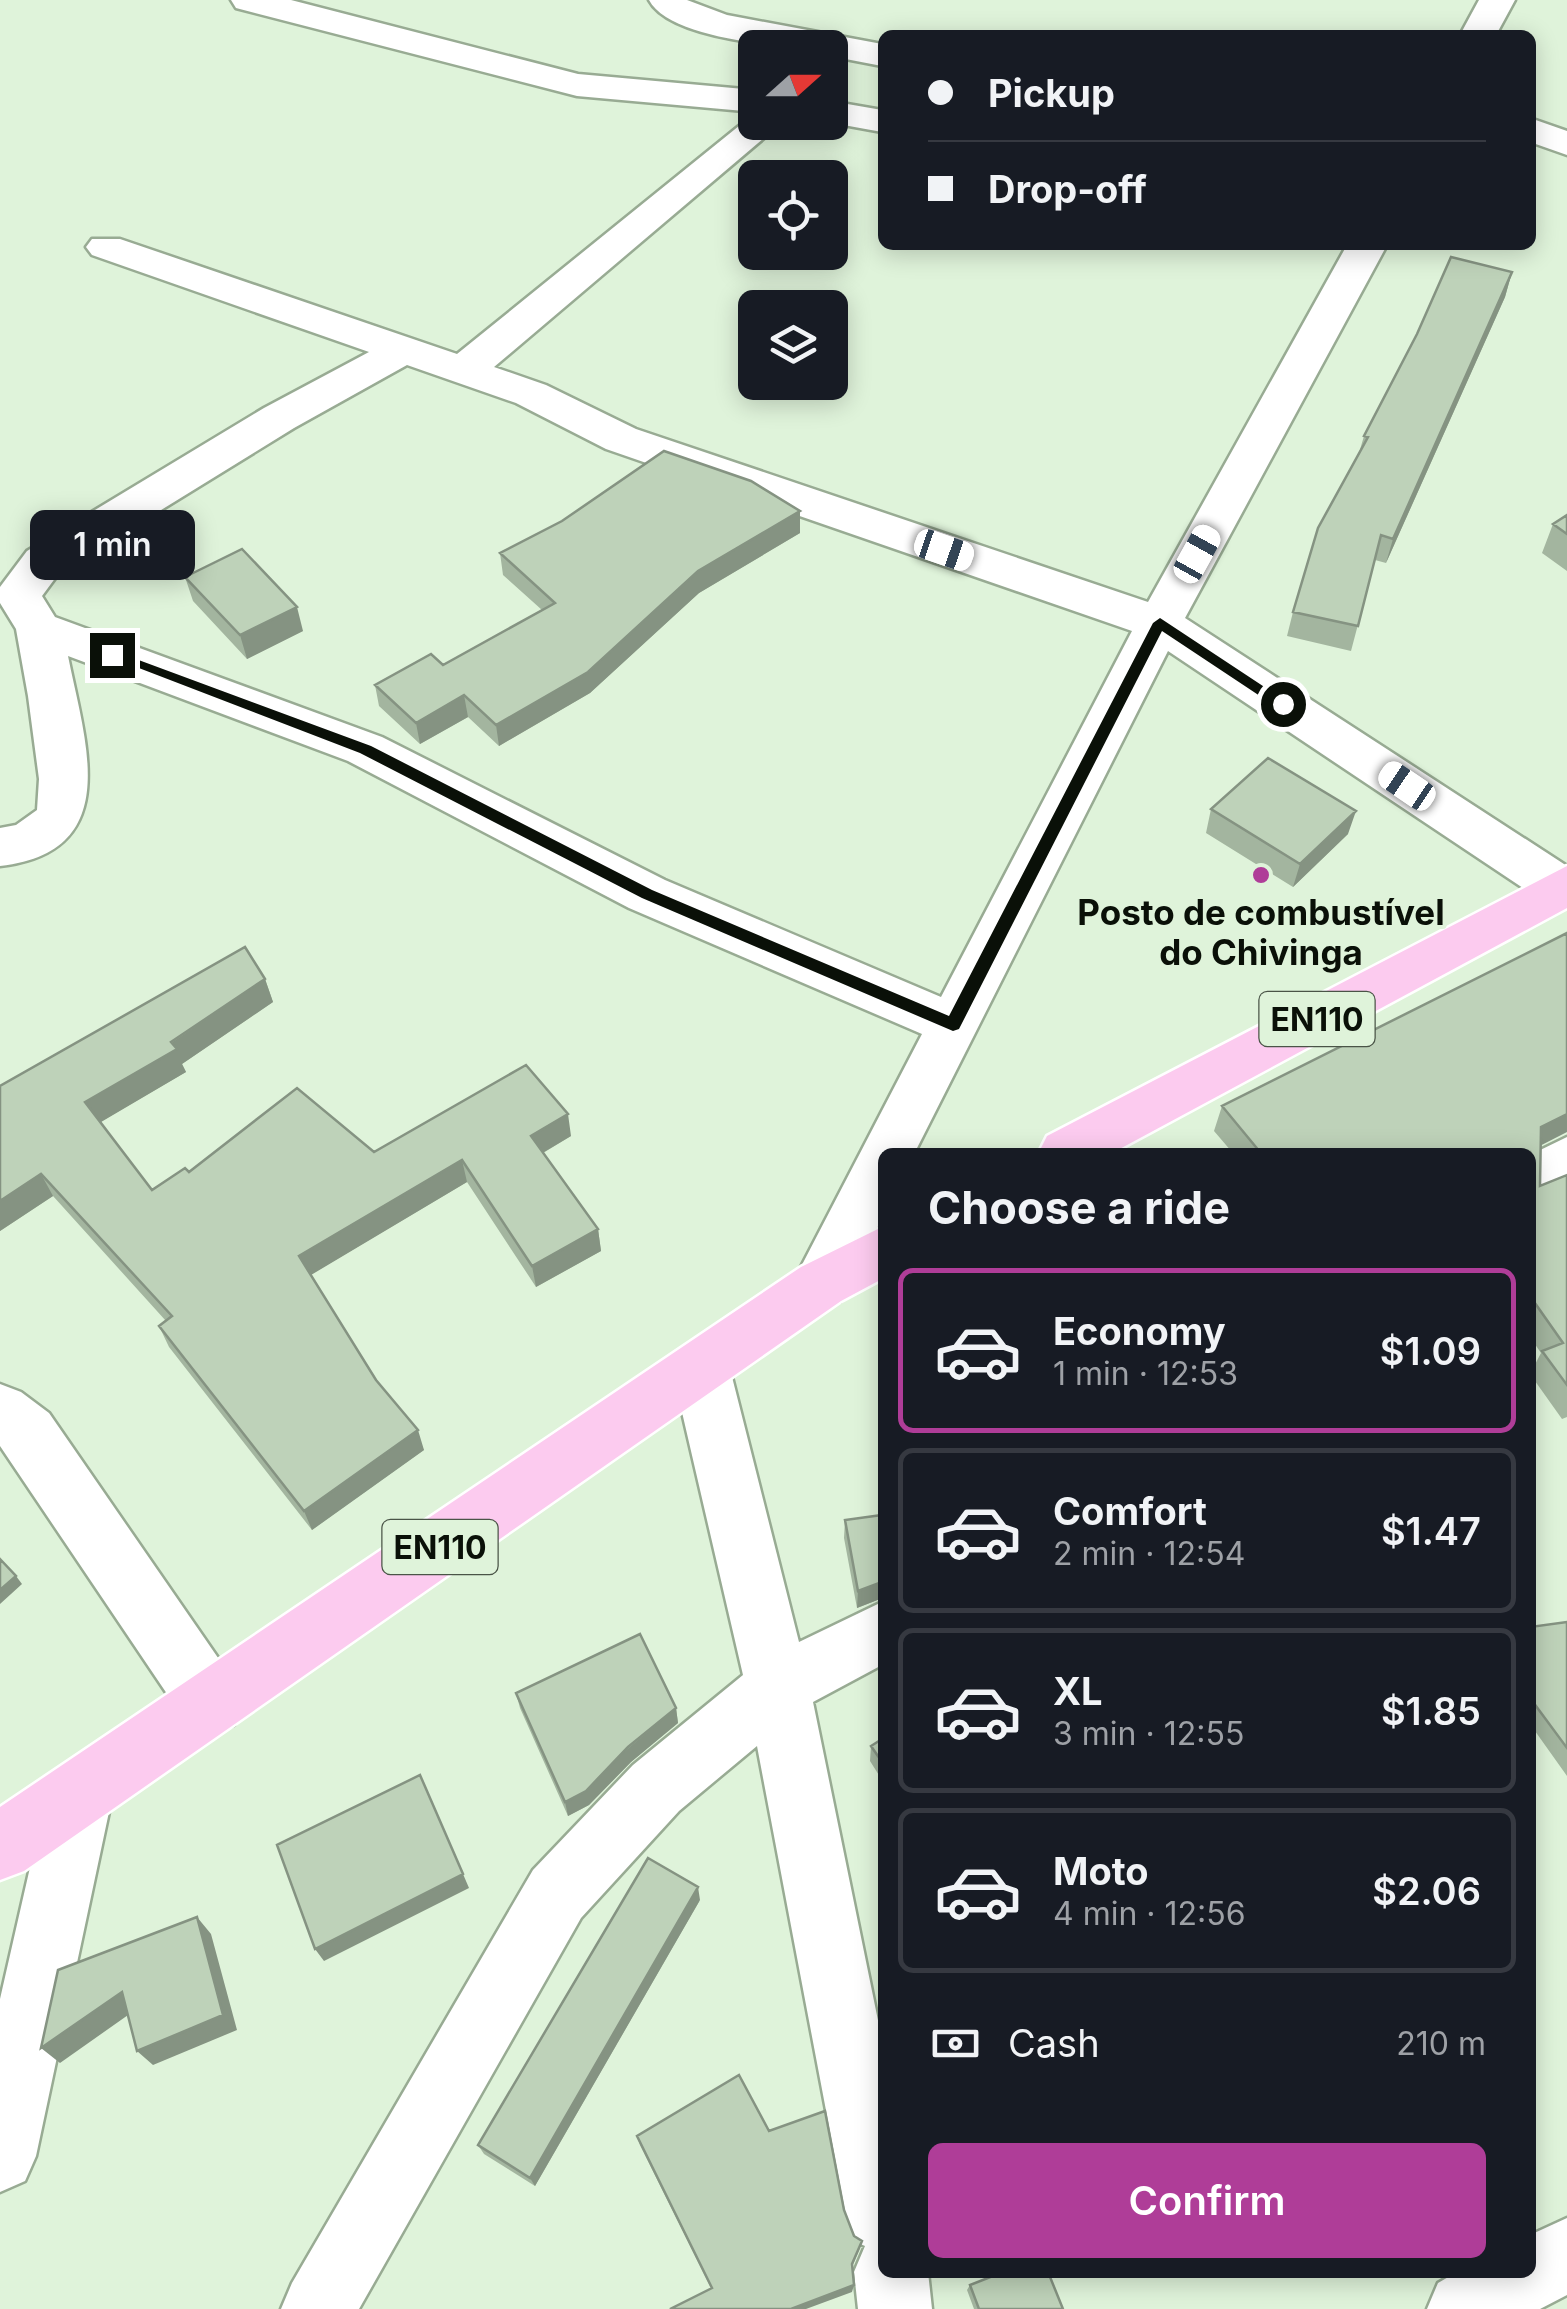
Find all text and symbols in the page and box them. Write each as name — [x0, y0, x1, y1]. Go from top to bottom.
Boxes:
north arrow — [738, 30, 848, 140]
map controls — [738, 30, 848, 400]
text: Pickup — [988, 70, 1115, 116]
button: locate — [738, 160, 848, 270]
text: Drop-off — [988, 166, 1147, 212]
button: layers — [738, 290, 848, 400]
callout: 1 min — [29, 510, 194, 580]
car — [1169, 520, 1225, 588]
text: 1 min — [73, 525, 152, 564]
car — [911, 526, 977, 574]
route end — [90, 633, 135, 678]
route start — [1261, 682, 1306, 727]
car — [1374, 757, 1440, 815]
marker: Posto de combustível do Chivinga — [1250, 864, 1272, 886]
place label: Posto de combustível do Chivinga — [1077, 891, 1445, 973]
road number: EN110 — [1260, 992, 1374, 1046]
text: Choose a ride — [928, 1180, 1230, 1235]
icon: car — [933, 1306, 1023, 1396]
text: Economy — [1053, 1308, 1226, 1354]
text: $1.09 — [1380, 1328, 1481, 1374]
text: 1 min · 12:53 — [1053, 1354, 1238, 1393]
icon: car — [933, 1486, 1023, 1576]
text: Comfort — [1053, 1488, 1207, 1534]
text: $1.47 — [1381, 1508, 1481, 1554]
road number: EN110 — [382, 1520, 498, 1574]
text: 2 min · 12:54 — [1053, 1534, 1245, 1573]
icon: car — [933, 1666, 1023, 1756]
text: XL — [1053, 1668, 1103, 1714]
text: $1.85 — [1381, 1688, 1481, 1734]
text: 3 min · 12:55 — [1053, 1714, 1244, 1753]
icon: car — [933, 1846, 1023, 1936]
text: Moto — [1053, 1848, 1149, 1894]
text: $2.06 — [1372, 1868, 1481, 1914]
text: 4 min · 12:56 — [1053, 1894, 1246, 1933]
icon: cash — [928, 2016, 983, 2071]
text: Cash — [1008, 2020, 1100, 2066]
text: 210 m — [1396, 2024, 1486, 2063]
button: Confirm — [928, 2143, 1486, 2258]

